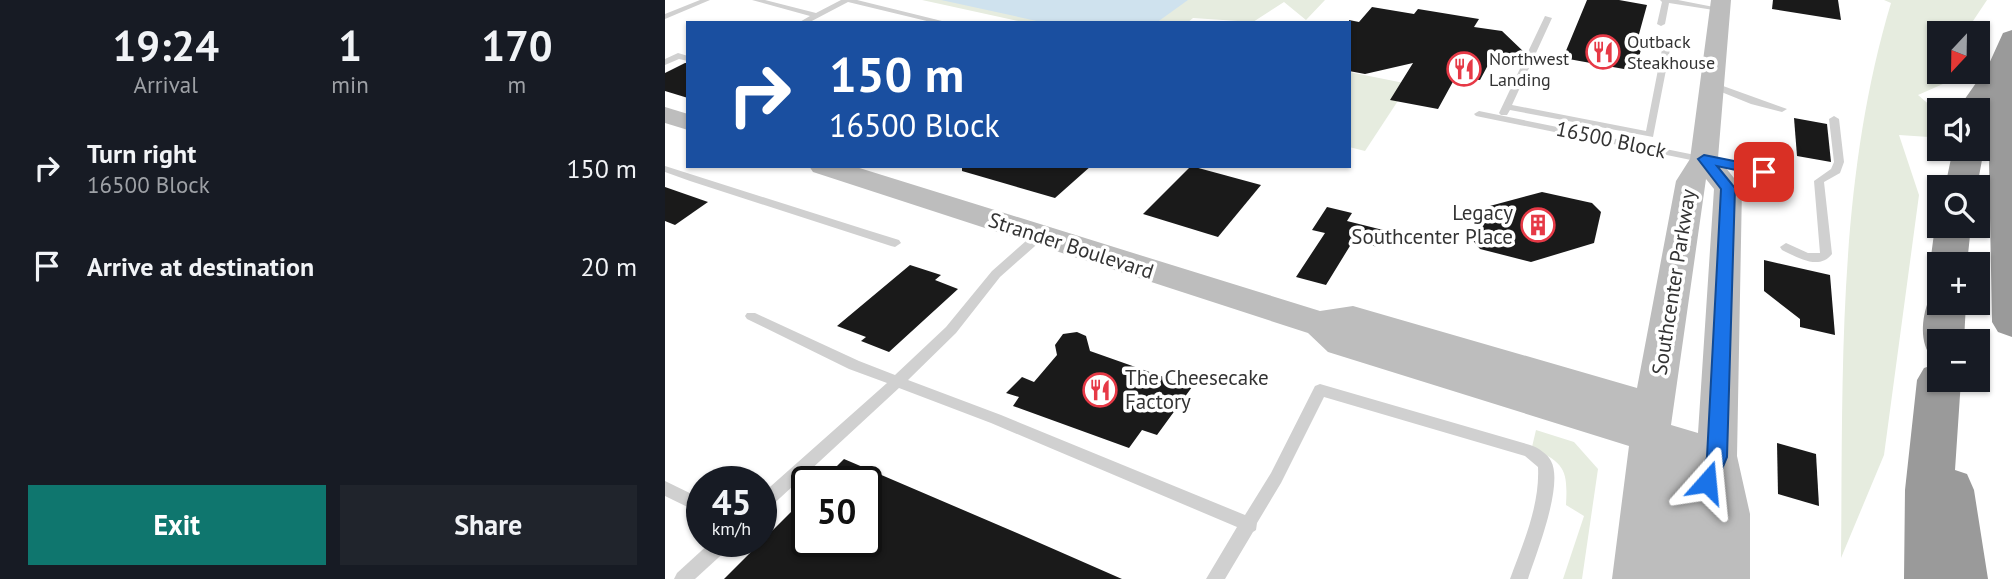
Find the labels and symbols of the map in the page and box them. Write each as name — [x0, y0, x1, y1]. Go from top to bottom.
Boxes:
north arrow — [1927, 21, 1990, 84]
place label: Outback Steakhouse — [1627, 30, 1715, 74]
restaurant icon: Outback Steakhouse — [1584, 33, 1622, 71]
place label: Northwest Landing — [1489, 47, 1569, 91]
restaurant icon: Northwest Landing — [1445, 50, 1483, 88]
street label: 16500 Block — [1554, 115, 1669, 164]
pin — [1734, 142, 1794, 202]
street label: Southcenter Parkway — [1645, 187, 1702, 377]
place label: Legacy Southcenter Place — [1351, 199, 1513, 250]
street label: Strander Boulevard — [985, 206, 1157, 285]
building icon: Legacy Southcenter Place — [1519, 206, 1557, 244]
place label: The Cheesecake Factory — [1125, 364, 1269, 415]
restaurant icon: The Cheesecake Factory — [1081, 371, 1119, 409]
position arrow — [1670, 445, 1744, 519]
speed limit sign: 50 — [791, 466, 882, 557]

